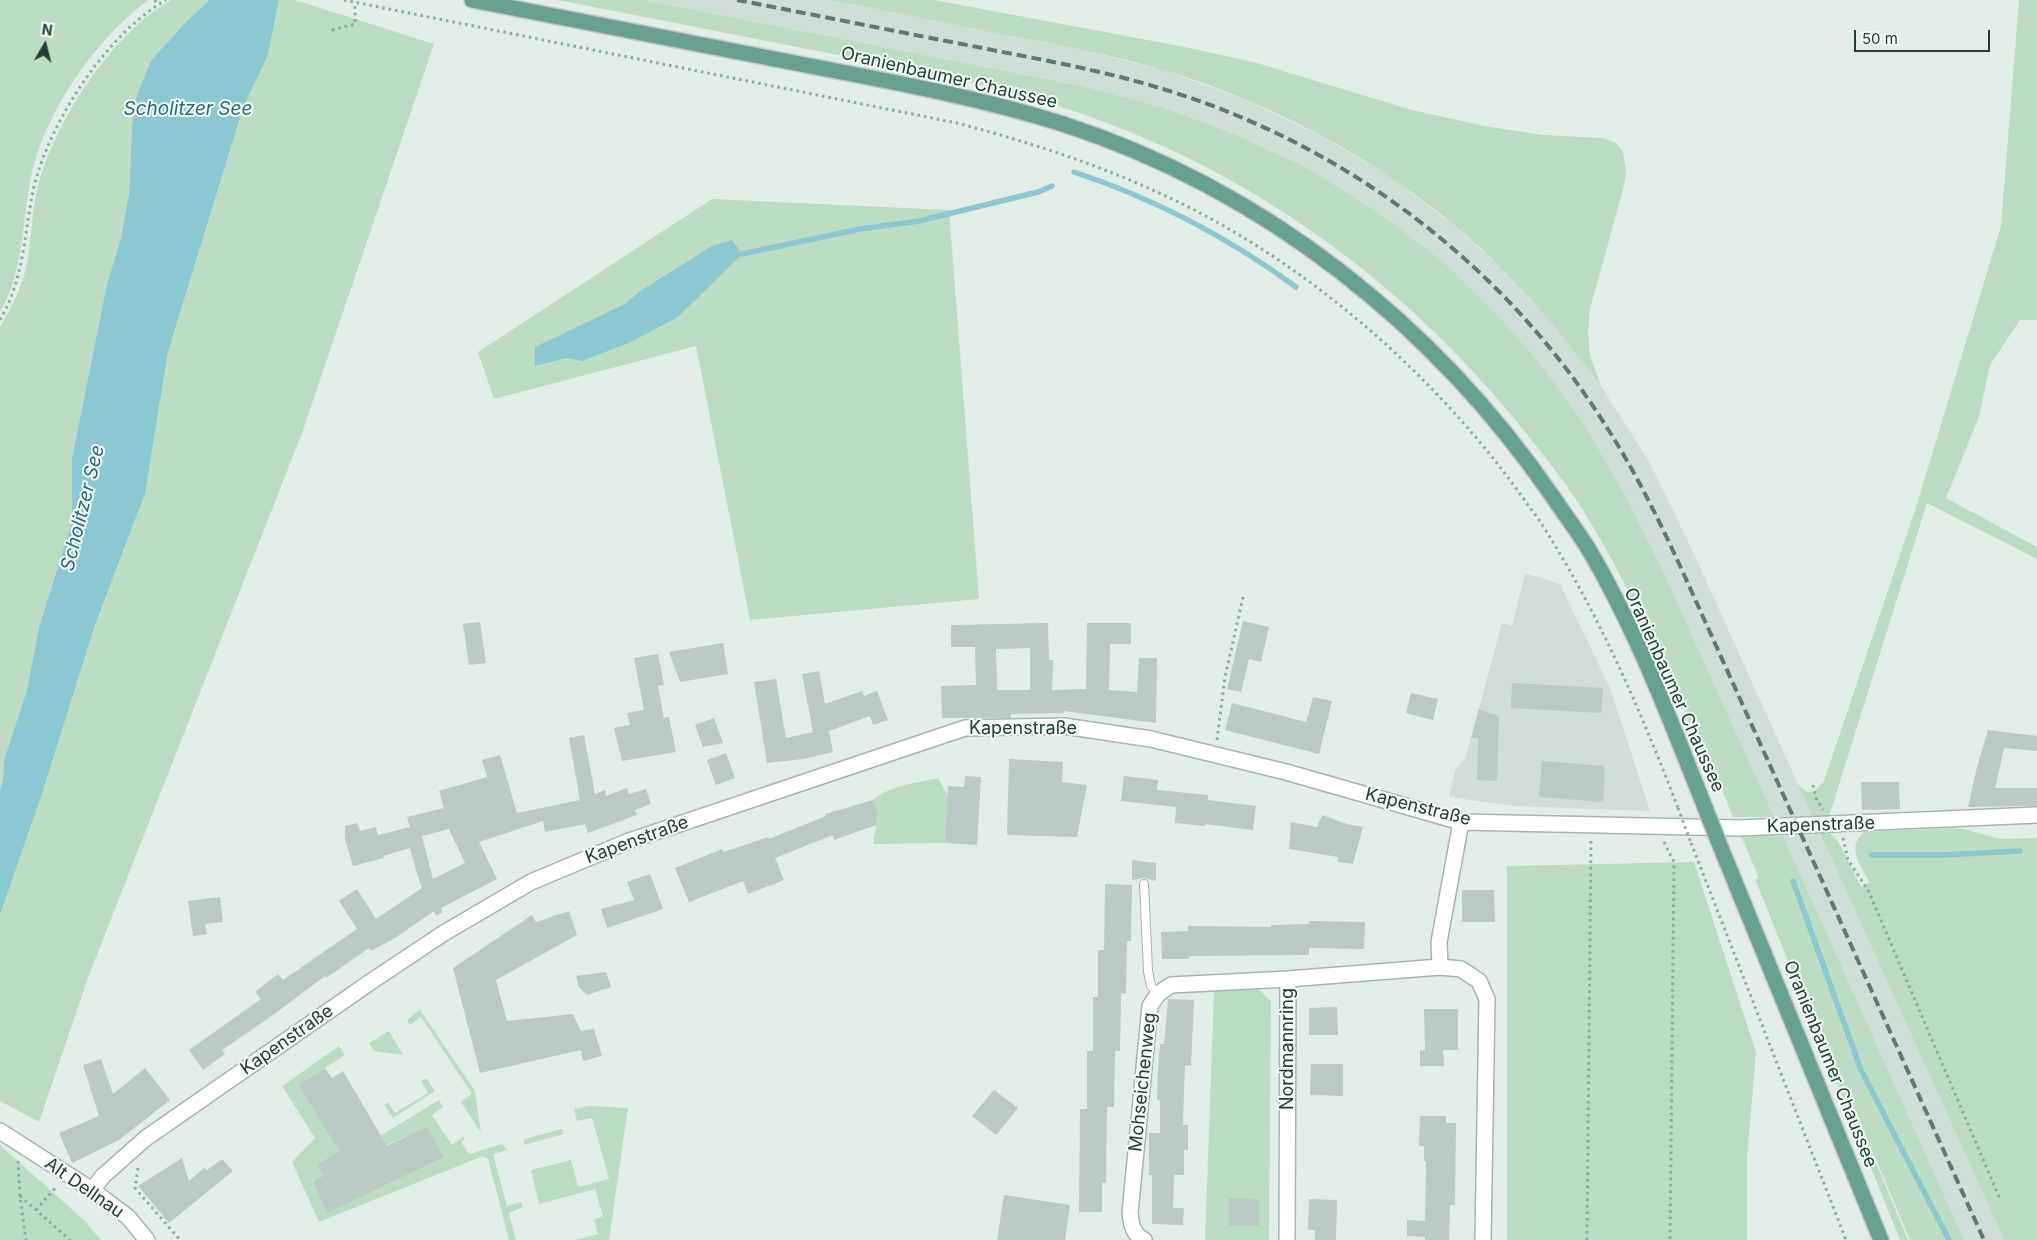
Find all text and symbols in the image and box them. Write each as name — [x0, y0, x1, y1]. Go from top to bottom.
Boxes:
north arrow — [20, 20, 70, 70]
text: N — [41, 20, 54, 39]
scale bar — [1857, 20, 1993, 52]
text: 50 m — [1862, 29, 1898, 48]
street label: Oranienbaumer Chaussee — [839, 43, 1059, 113]
water label: Scholitzer See — [124, 98, 252, 120]
water label: Scholitzer See — [56, 443, 110, 573]
street label: Oranienbaumer Chaussee — [1619, 584, 1729, 796]
street label: Kapenstraße — [969, 718, 1077, 740]
street label: Kapenstraße — [1363, 783, 1473, 831]
street label: Kapenstraße — [582, 811, 692, 869]
street label: Kapenstraße — [1767, 812, 1875, 838]
street label: Oranienbaumer Chaussee — [1779, 957, 1881, 1171]
street label: Nordmannring — [1277, 988, 1299, 1110]
street label: Kapenstraße — [236, 1000, 338, 1080]
street label: Mohseichenweg — [1125, 1011, 1161, 1153]
street label: Alt Dellnau — [40, 1153, 128, 1223]

